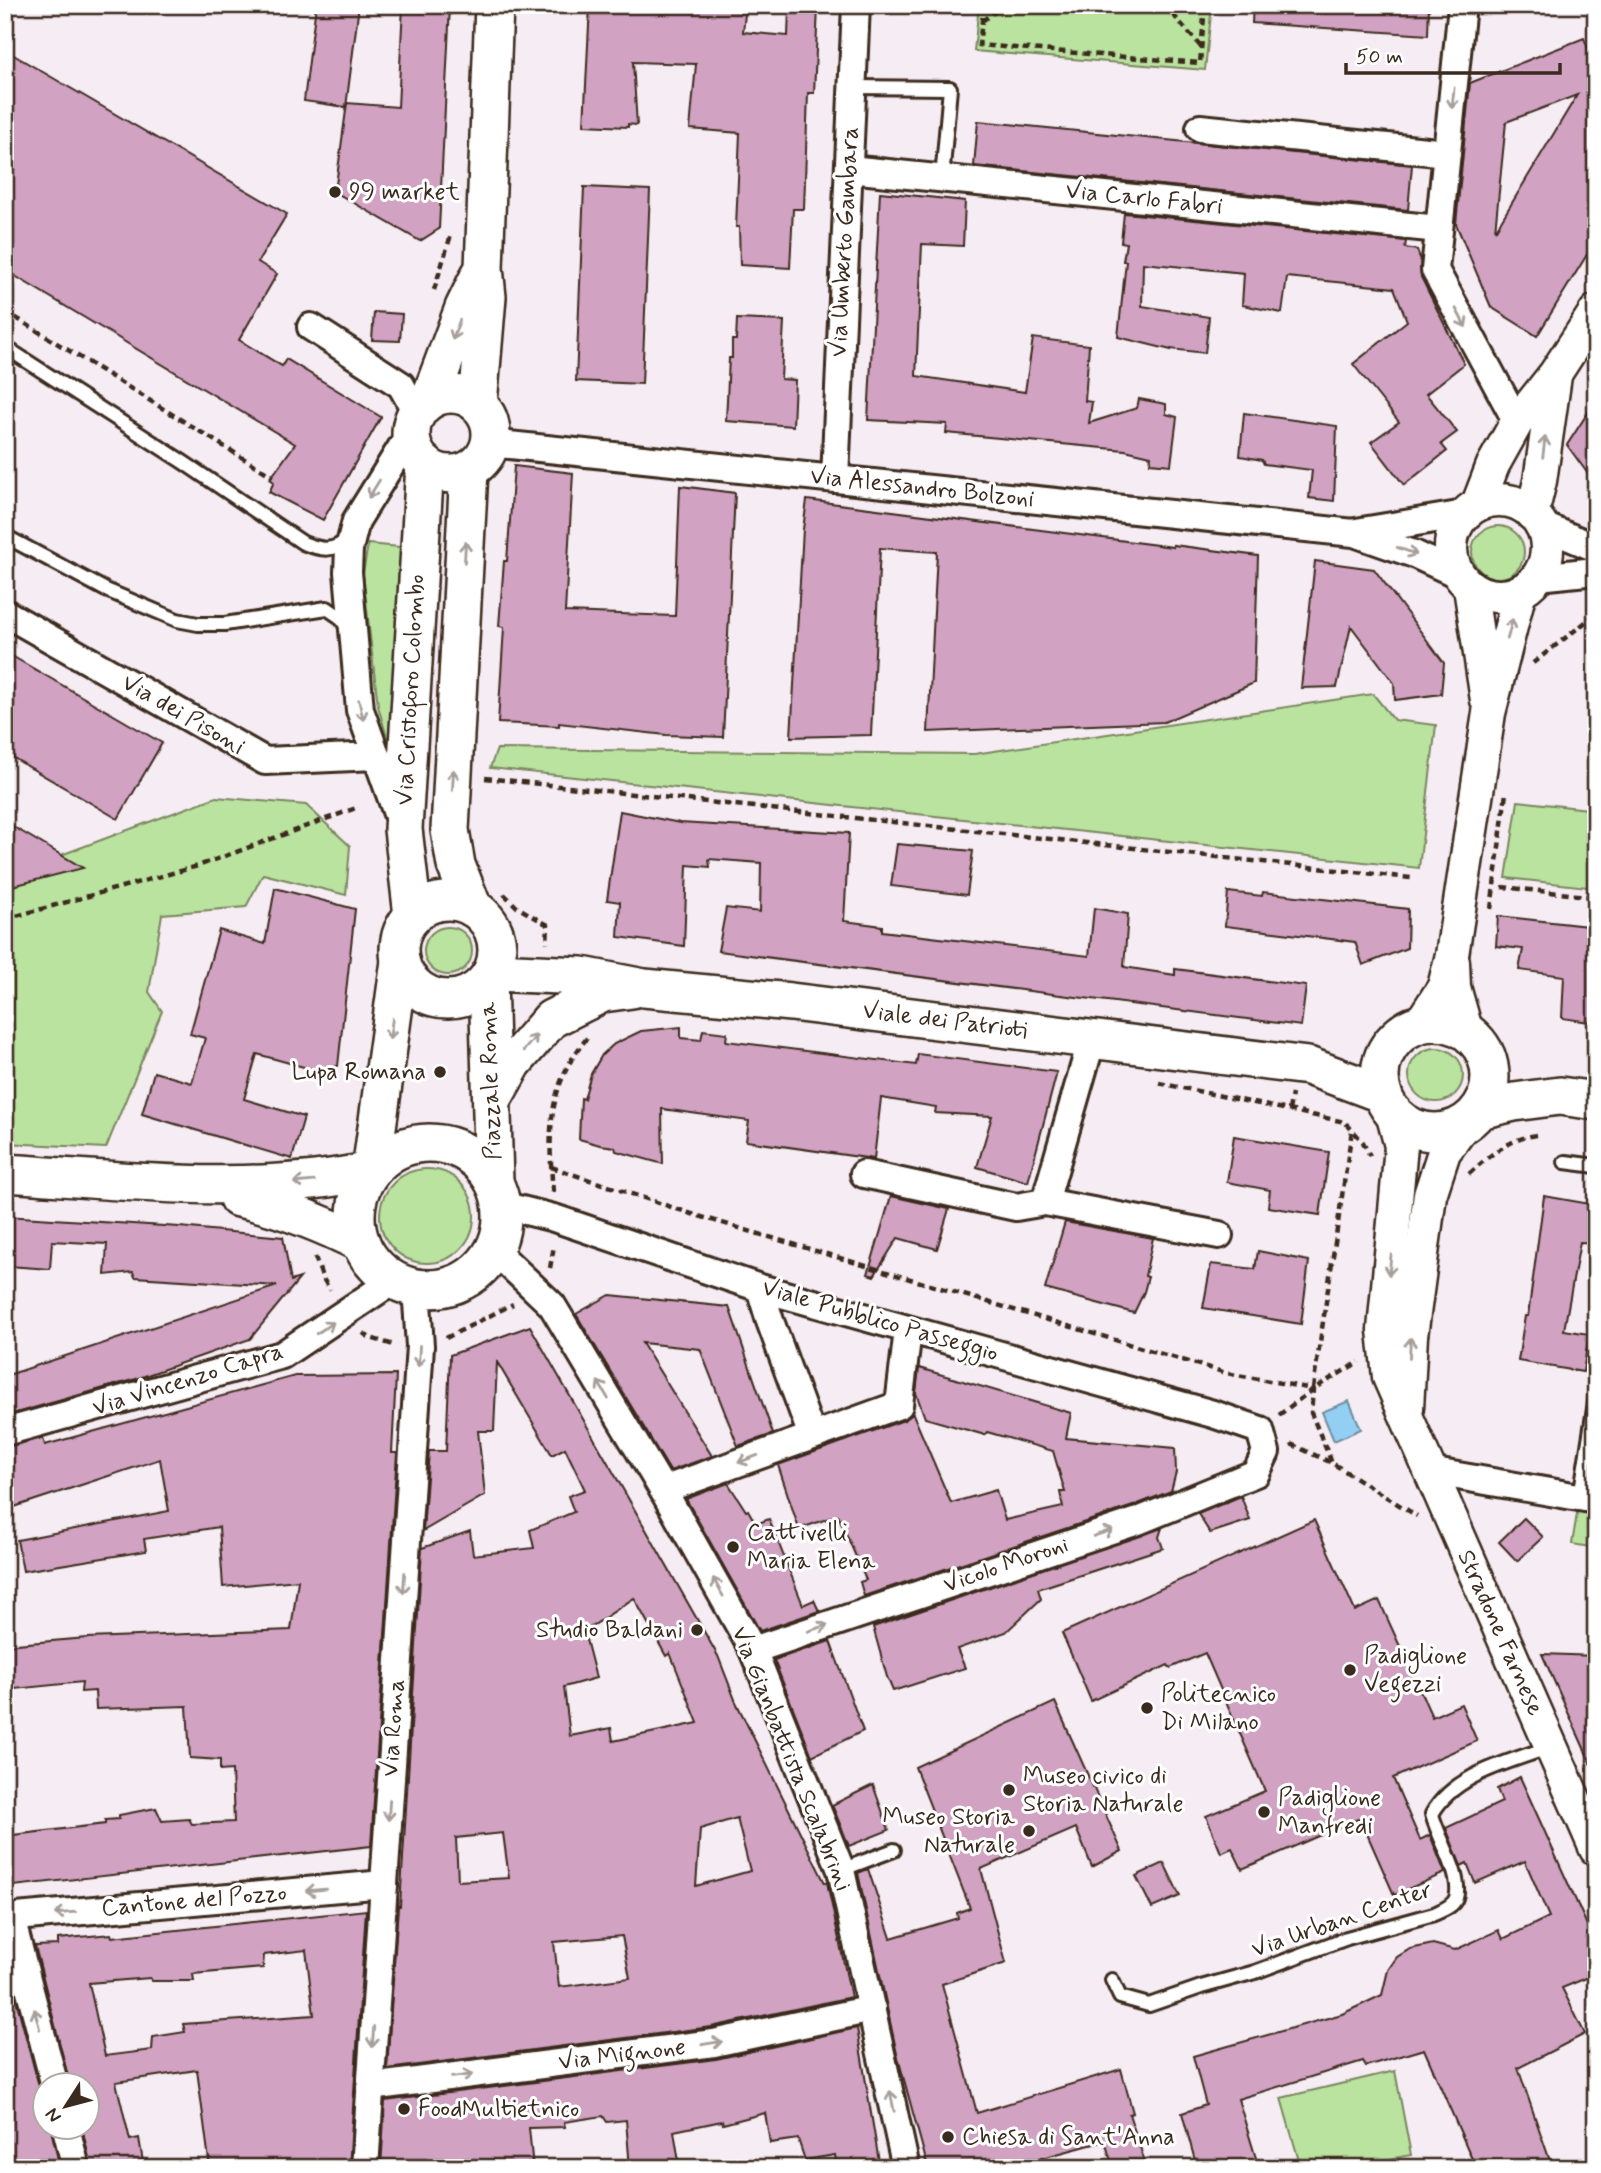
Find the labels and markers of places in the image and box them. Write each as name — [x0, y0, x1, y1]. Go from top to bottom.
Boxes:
place label: 99 market — [349, 177, 460, 208]
marker: 99 market — [327, 184, 343, 200]
place label: Lupa Romana — [292, 1057, 426, 1088]
marker: Lupa Romana — [432, 1064, 448, 1080]
place label: Cattivelli Maria Elena — [747, 1518, 876, 1577]
marker: Cattivelli Maria Elena — [725, 1539, 741, 1555]
place label: Studio Baldani — [536, 1615, 683, 1646]
marker: Studio Baldani — [689, 1622, 705, 1638]
place label: Padiglione Vegezzi — [1364, 1641, 1467, 1703]
marker: Padiglione Vegezzi — [1342, 1662, 1358, 1678]
place label: Politecnico Di Milano — [1161, 1679, 1276, 1738]
marker: Politecnico Di Milano — [1139, 1700, 1155, 1716]
place label: Museo civico di Storia Naturale — [1023, 1761, 1184, 1820]
marker: Museo civico di Storia Naturale — [1001, 1782, 1017, 1798]
place label: Padiglione Manfredi — [1278, 1783, 1381, 1842]
place label: Museo Storia Naturale — [882, 1802, 1016, 1861]
marker: Padiglione Manfredi — [1256, 1804, 1272, 1820]
marker: Museo Storia Naturale — [1021, 1823, 1037, 1839]
place label: FoodMultietnico — [418, 2094, 579, 2125]
marker: FoodMultietnico — [396, 2101, 412, 2117]
place label: Chiesa di Sant'Anna — [962, 2122, 1175, 2153]
marker: Chiesa di Sant'Anna — [940, 2129, 956, 2145]

